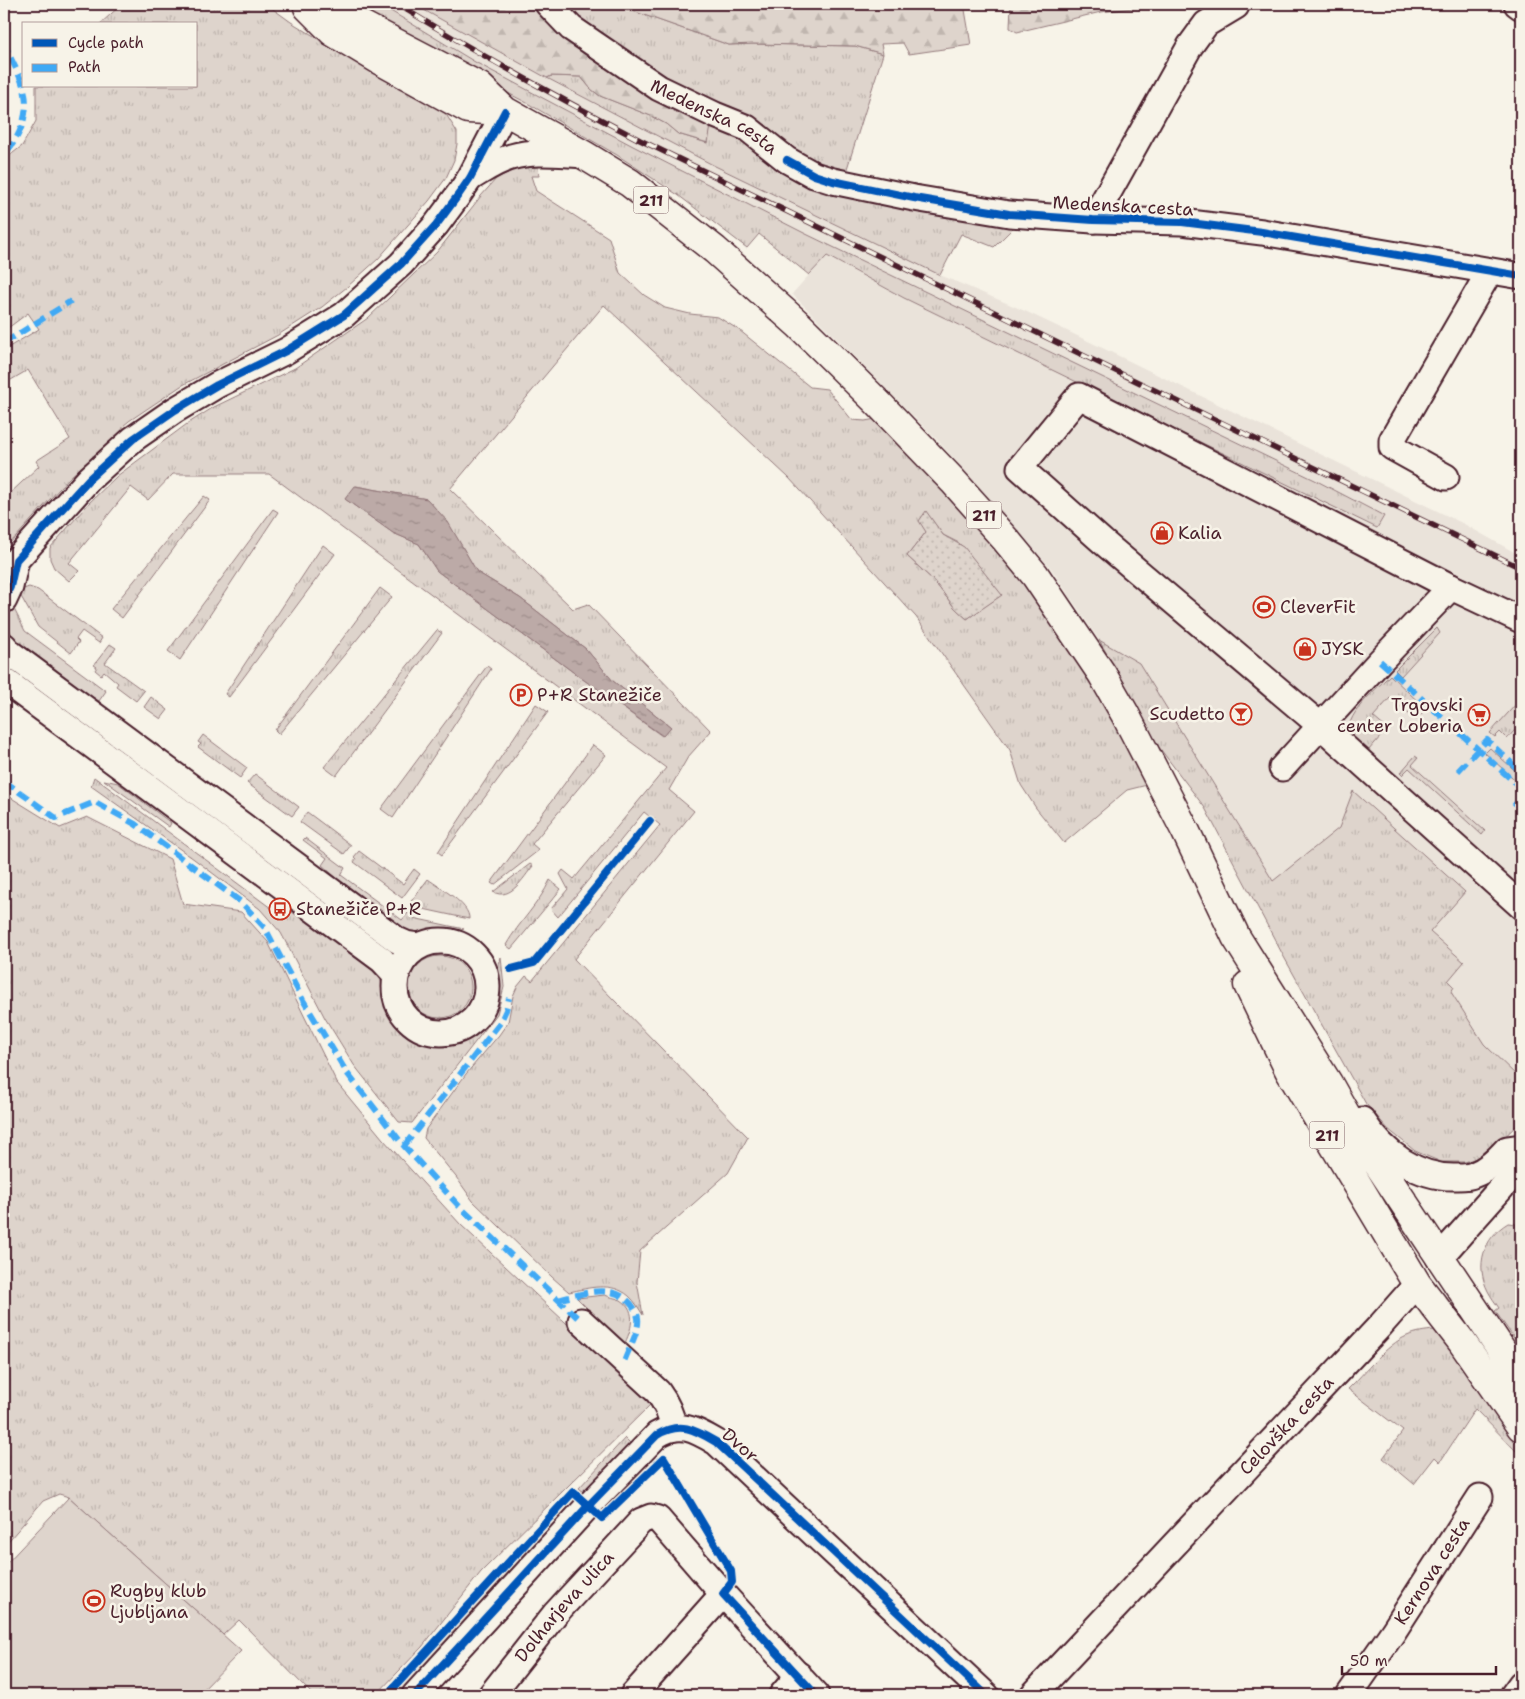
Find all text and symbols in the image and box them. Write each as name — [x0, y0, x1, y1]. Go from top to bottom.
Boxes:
legend — [22, 22, 198, 88]
text: Cycle path — [68, 33, 144, 53]
text: Path — [68, 57, 101, 77]
street label: Medenska cesta — [646, 74, 783, 160]
road number: 211 — [634, 186, 668, 214]
street label: Medenska cesta — [1052, 190, 1194, 222]
road number: 211 — [966, 502, 1002, 528]
shop icon: Kalia — [1150, 521, 1174, 545]
place label: Kalia — [1178, 521, 1222, 545]
sports icon: CleverFit — [1252, 595, 1276, 619]
place label: CleverFit — [1280, 595, 1356, 619]
shop icon: JYSK — [1293, 637, 1317, 661]
place label: JYSK — [1321, 637, 1364, 661]
parking icon: P+R Stanežiče — [509, 683, 533, 707]
place label: P+R Stanežiče — [537, 683, 662, 707]
place label: Trgovski center Loberia — [1337, 693, 1463, 738]
place label: Scudetto — [1150, 702, 1225, 726]
bar icon: Scudetto — [1229, 702, 1253, 726]
supermarket icon: Trgovski center Loberia — [1467, 703, 1491, 727]
bus stop icon: Stanežiče P+R — [268, 897, 292, 921]
place label: Stanežiče P+R — [296, 897, 421, 921]
road number: 211 — [1310, 1122, 1344, 1148]
street label: Celovška cesta — [1234, 1371, 1339, 1480]
street label: Dvor — [717, 1423, 763, 1467]
street label: Kernova cesta — [1389, 1513, 1475, 1629]
street label: Dolharjeva ulica — [509, 1546, 619, 1667]
place label: Rugby klub Ljubljana — [110, 1579, 207, 1624]
sports icon: Rugby klub Ljubljana — [82, 1589, 106, 1613]
scale bar — [1342, 1644, 1496, 1676]
text: 50 m — [1350, 1651, 1388, 1671]

